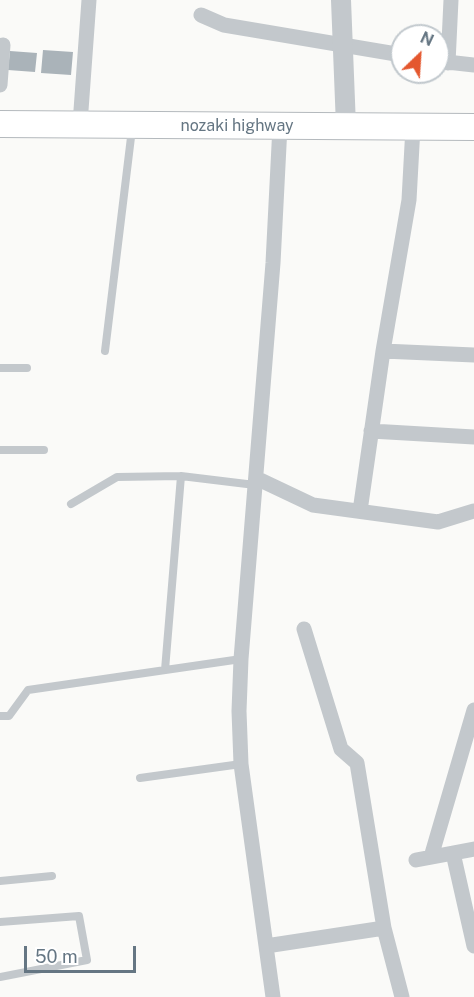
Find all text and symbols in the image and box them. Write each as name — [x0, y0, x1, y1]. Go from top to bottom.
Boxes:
north arrow — [390, 24, 450, 84]
text: N — [417, 28, 437, 50]
street label: nozaki highway — [180, 116, 294, 136]
scale bar — [27, 934, 140, 972]
text: 50 m — [35, 946, 78, 967]

